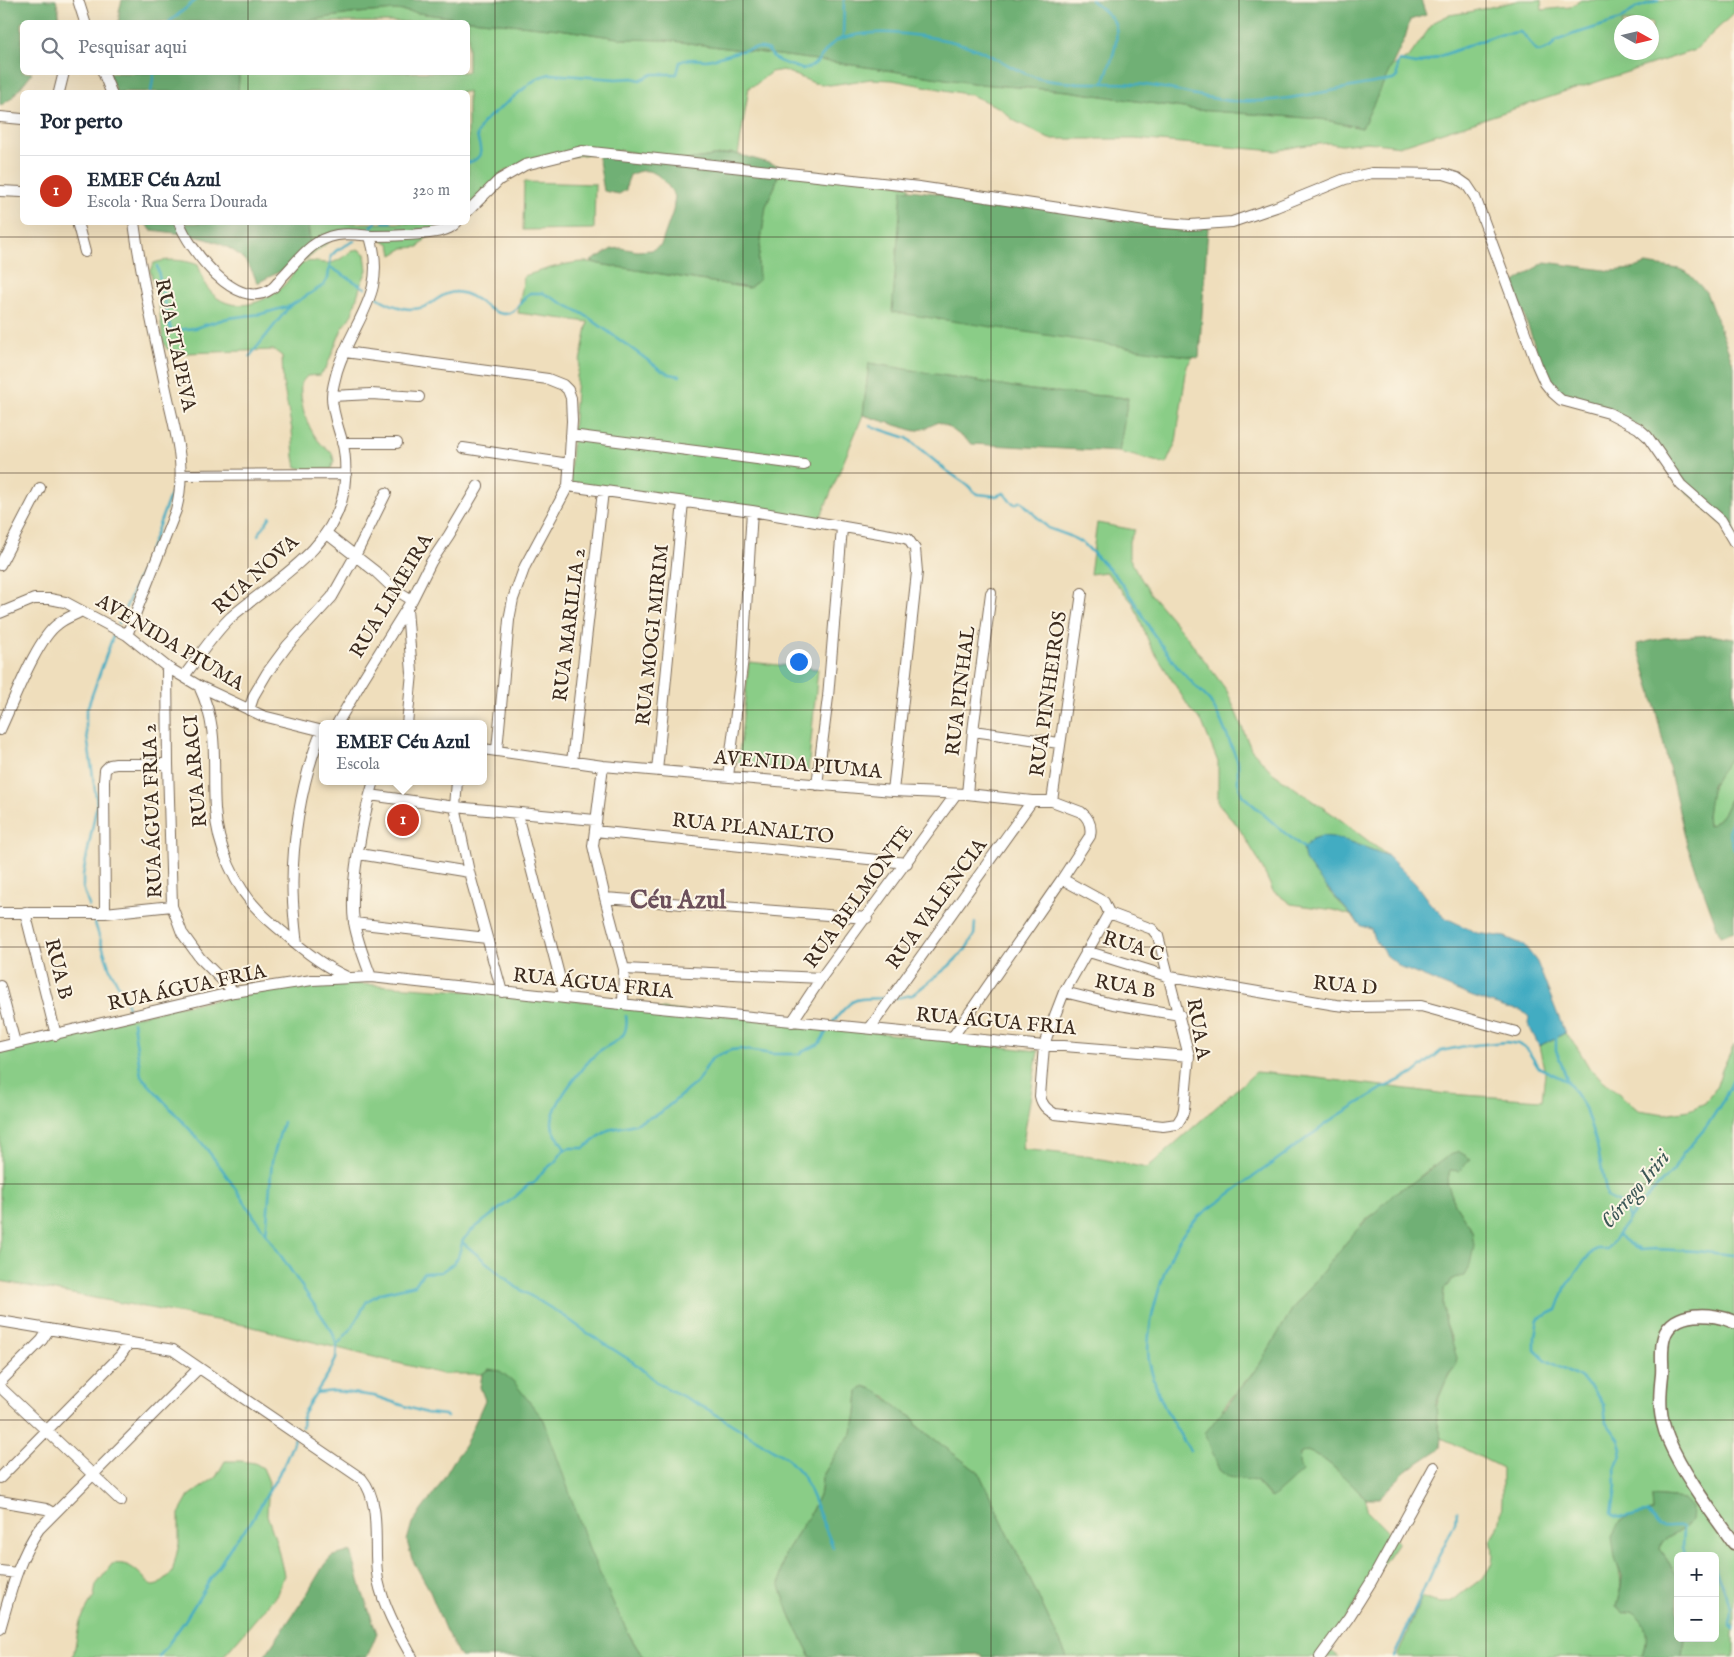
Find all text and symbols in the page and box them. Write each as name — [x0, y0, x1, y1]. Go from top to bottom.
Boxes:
north arrow — [1614, 15, 1659, 60]
search box — [20, 20, 470, 75]
icon: search — [38, 34, 66, 62]
text: Pesquisar aqui — [78, 36, 187, 60]
text: Por perto — [40, 109, 122, 136]
text: EMEF Céu Azul — [87, 169, 220, 193]
text: 1 — [53, 181, 59, 201]
text: 320 m — [413, 181, 450, 201]
text: Escola · Rua Serra Dourada — [87, 193, 267, 213]
street label: RUA ITAPEVA — [149, 276, 201, 414]
street label: RUA NOVA — [208, 529, 305, 620]
street label: RUA LIMEIRA — [345, 529, 439, 663]
street label: RUA MOGI MIRIM — [631, 543, 675, 727]
street label: RUA MARILIA 2 — [548, 547, 592, 703]
street label: AVENIDA PIUMA — [91, 588, 249, 697]
street label: RUA PINHEIROS — [1025, 610, 1073, 778]
street label: RUA PINHAL — [941, 624, 981, 757]
your location — [786, 649, 812, 675]
street label: RUA ARACI — [179, 713, 213, 828]
popup — [319, 720, 487, 785]
street label: RUA ÁGUA FRIA 2 — [137, 723, 169, 899]
text: EMEF Céu Azul — [336, 731, 470, 755]
street label: AVENIDA PIUMA — [712, 745, 883, 785]
text: Escola — [336, 755, 380, 775]
pin: 1 — [387, 801, 419, 839]
street label: RUA PLANALTO — [671, 808, 835, 850]
street label: RUA BELMONTE — [799, 821, 919, 973]
street label: RUA VALENCIA — [881, 833, 993, 974]
district label: Céu Azul — [630, 885, 727, 917]
street label: RUA C — [1099, 926, 1167, 968]
street label: RUA B — [38, 936, 78, 1002]
street label: RUA ÁGUA FRIA — [106, 959, 269, 1017]
street label: RUA ÁGUA FRIA — [512, 963, 675, 1005]
street label: RUA B — [1092, 969, 1158, 1005]
street label: RUA D — [1312, 971, 1378, 1001]
street label: RUA A — [1180, 996, 1216, 1062]
street label: RUA ÁGUA FRIA — [915, 1003, 1078, 1042]
water label: Córrego Iriri — [1596, 1144, 1678, 1235]
map controls — [1674, 1552, 1719, 1642]
button: + — [1674, 1552, 1719, 1597]
button: − — [1674, 1597, 1719, 1642]

